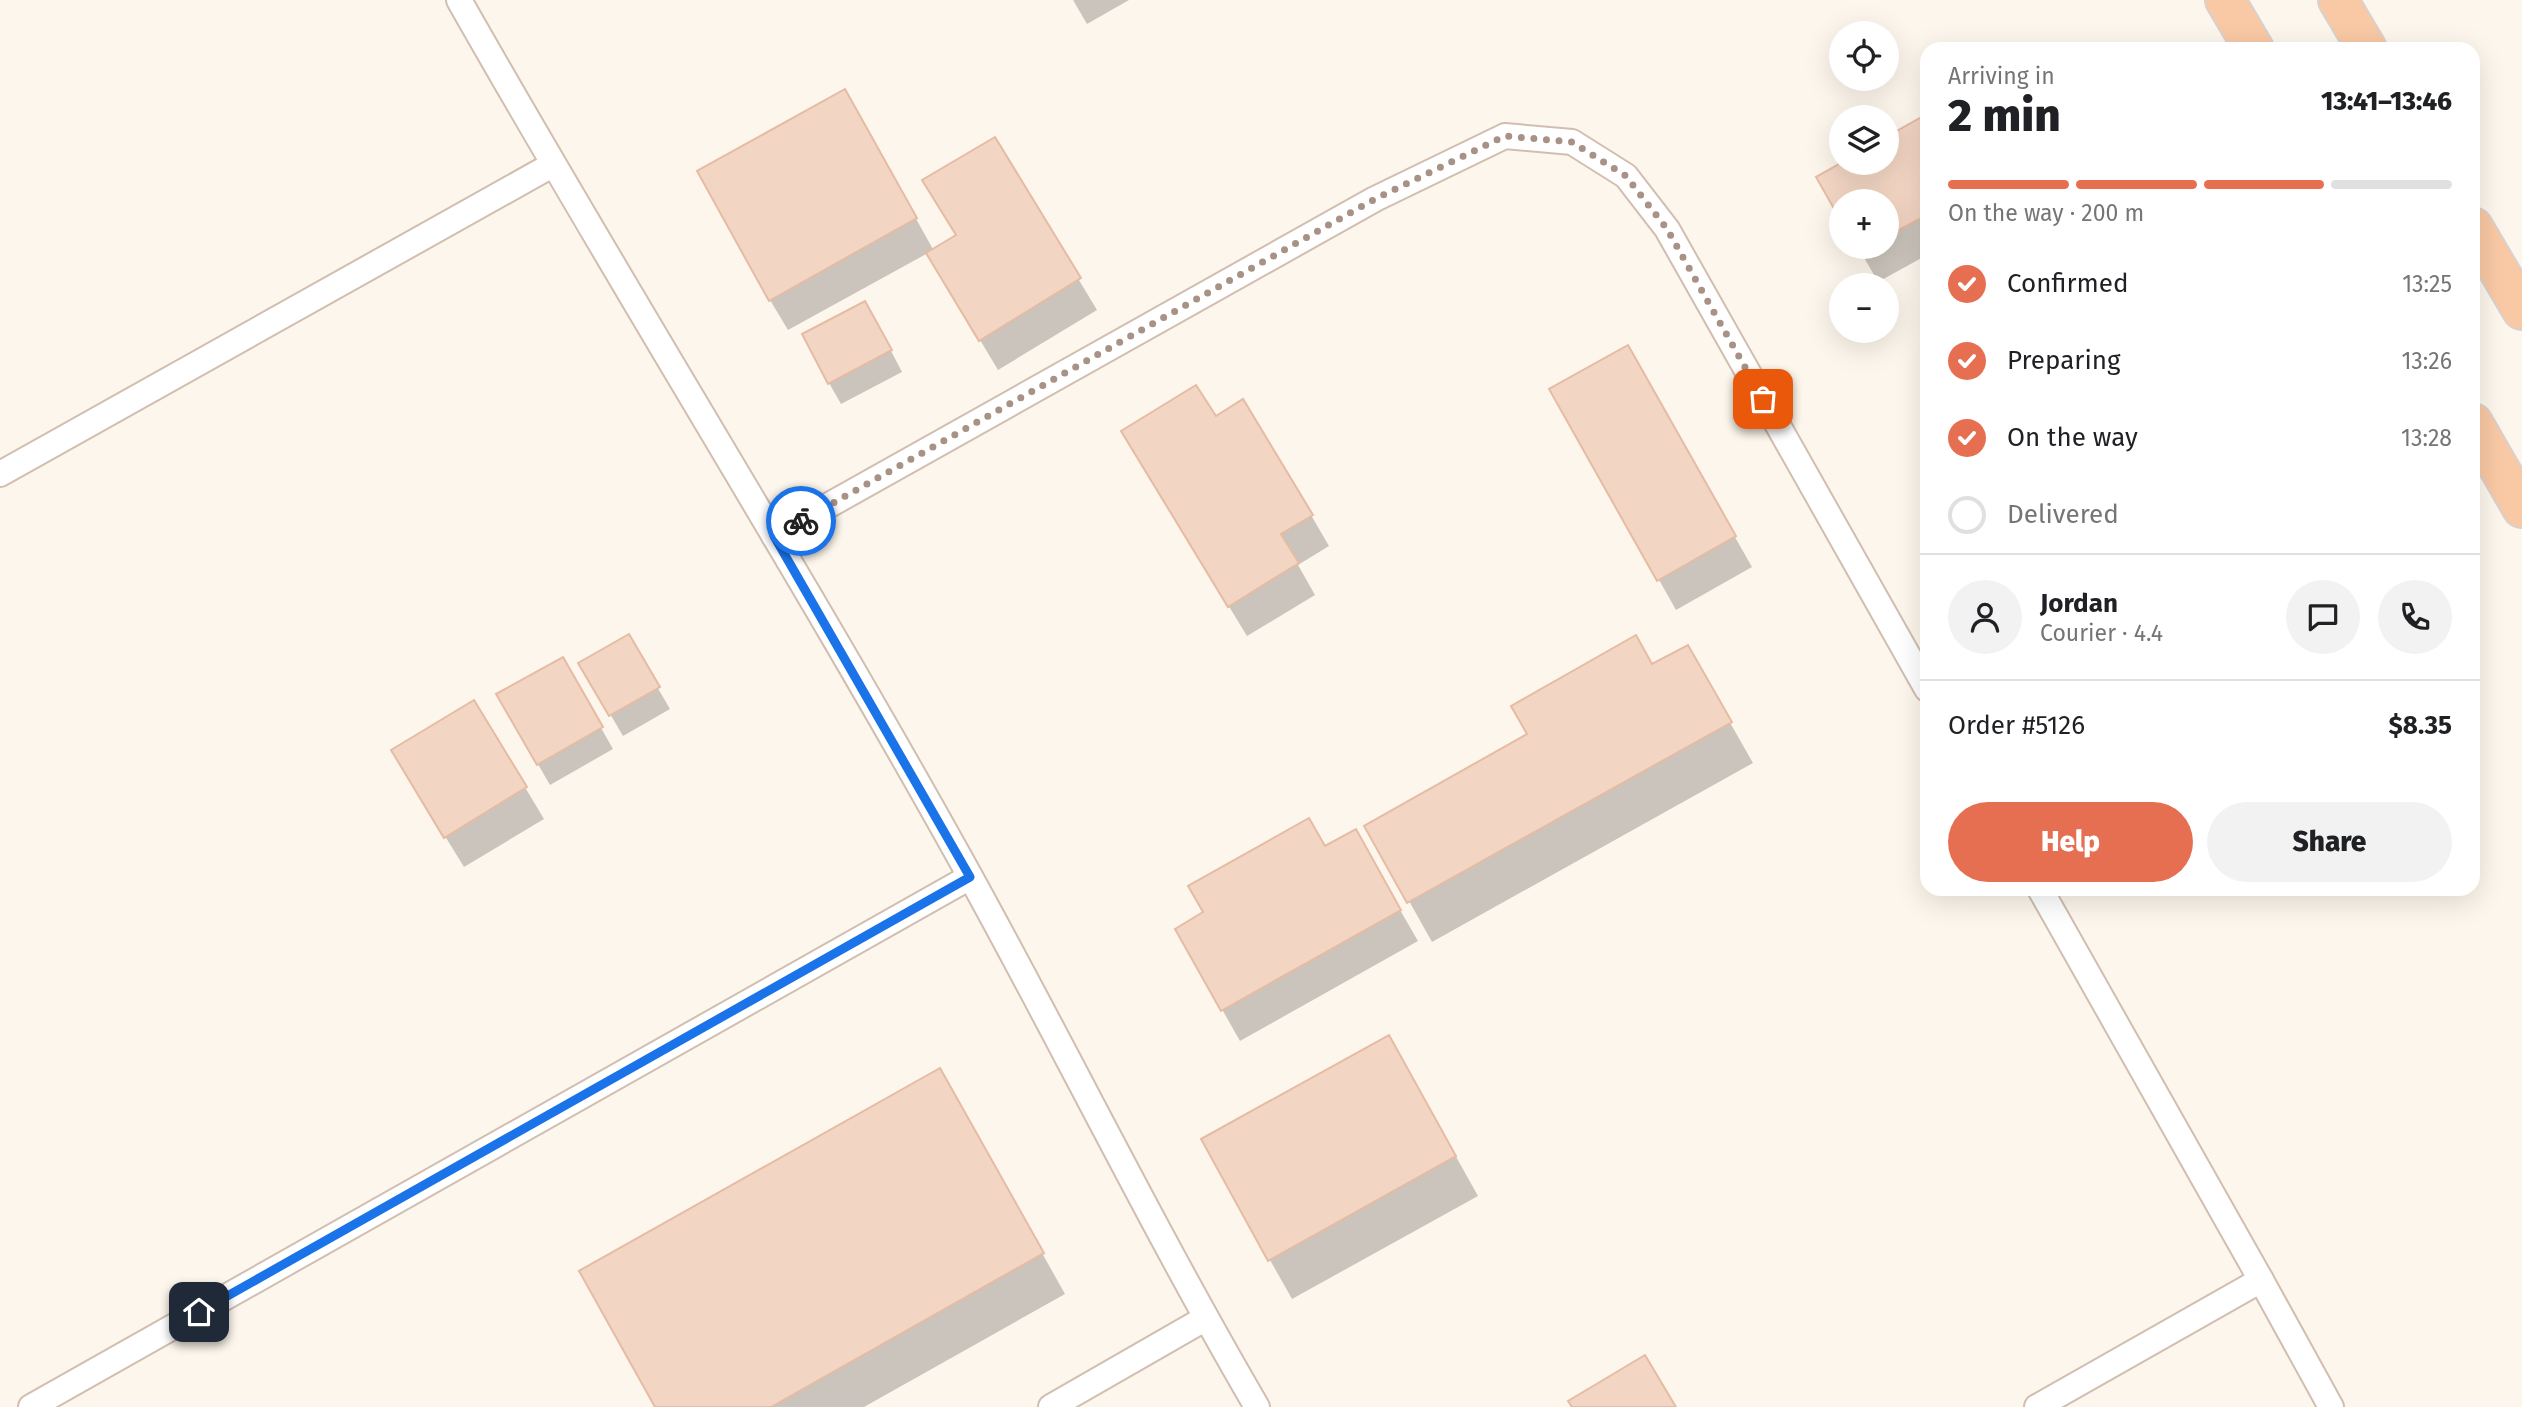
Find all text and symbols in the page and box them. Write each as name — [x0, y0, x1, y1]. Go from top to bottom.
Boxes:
map controls — [1829, 21, 1899, 343]
button: locate — [1829, 21, 1899, 91]
text: Arriving in — [1948, 62, 2055, 90]
text: 13:41–13:46 — [2321, 86, 2452, 117]
text: 2 min — [1948, 88, 2061, 143]
button: layers — [1829, 105, 1899, 175]
button: + — [1829, 189, 1899, 259]
text: On the way · 200 m — [1948, 199, 2144, 227]
icon: check — [1948, 265, 1986, 303]
text: Confirmed — [2007, 268, 2128, 299]
text: 13:25 — [2402, 270, 2452, 298]
button: − — [1829, 273, 1899, 343]
icon: check — [1948, 342, 1986, 380]
text: Preparing — [2007, 345, 2120, 376]
text: 13:26 — [2401, 347, 2452, 375]
pin — [1733, 369, 1793, 429]
icon: bag — [1744, 380, 1782, 418]
icon: check — [1948, 419, 1986, 457]
text: On the way — [2007, 422, 2138, 453]
text: 13:28 — [2401, 424, 2452, 452]
courier — [766, 486, 836, 556]
text: Delivered — [2007, 499, 2119, 530]
icon: bike — [782, 502, 820, 540]
button: person — [1948, 580, 2022, 654]
button: chat — [2286, 580, 2360, 654]
button: phone — [2378, 580, 2452, 654]
text: Jordan — [2040, 588, 2118, 619]
text: Courier · 4.4 — [2040, 619, 2163, 647]
text: Order #5126 — [1948, 710, 2085, 741]
text: $8.35 — [2389, 710, 2452, 741]
button: Help — [1948, 802, 2193, 882]
button: Share — [2207, 802, 2452, 882]
pin — [169, 1282, 229, 1342]
icon: home — [180, 1293, 218, 1331]

